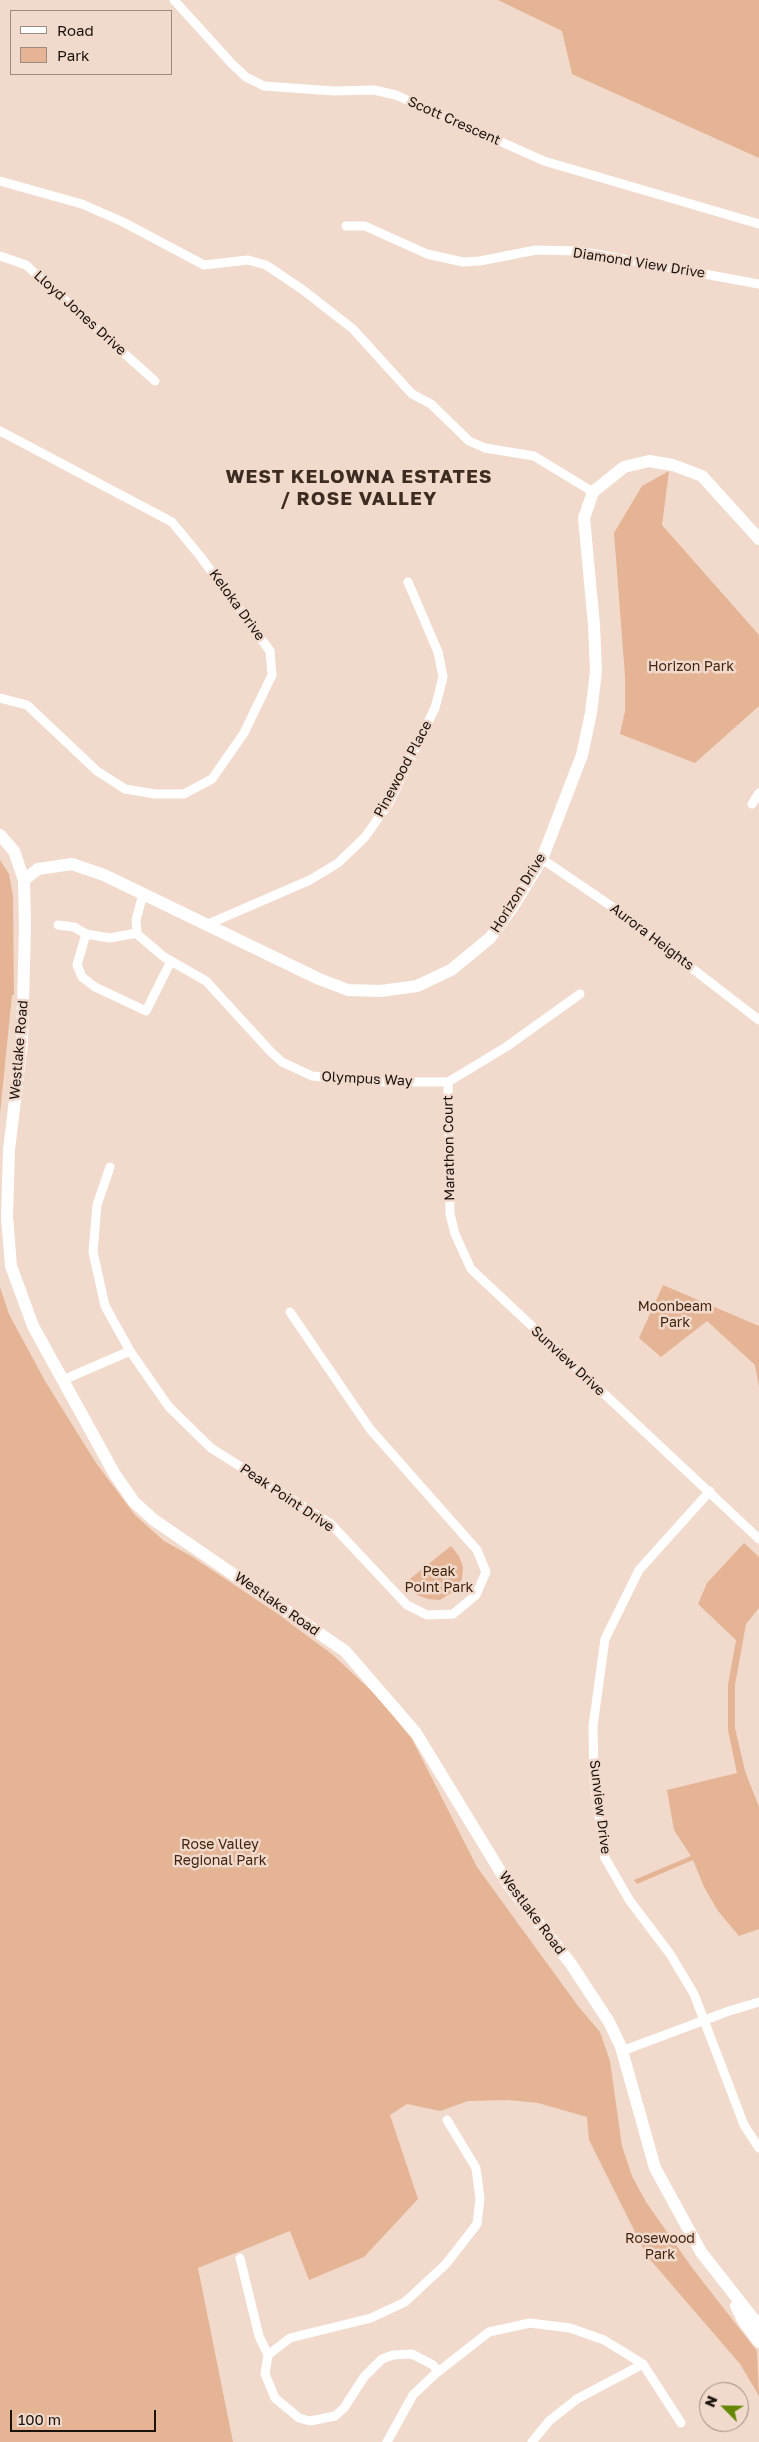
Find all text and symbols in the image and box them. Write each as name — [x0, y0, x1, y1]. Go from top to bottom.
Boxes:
legend — [10, 10, 172, 75]
text: Road — [57, 21, 94, 39]
text: Park — [57, 46, 89, 64]
street label: Scott Crescent — [405, 93, 503, 149]
street label: Diamond View Drive — [572, 244, 706, 282]
street label: Lloyd Jones Drive — [30, 267, 130, 359]
district label: WEST KELOWNA ESTATES / ROSE VALLEY — [223, 466, 495, 510]
street label: Keloka Drive — [205, 566, 269, 644]
park label: Horizon Park — [648, 659, 734, 675]
street label: Pinewood Place — [370, 718, 436, 820]
street label: Horizon Drive — [487, 850, 549, 936]
street label: Aurora Heights — [607, 900, 697, 974]
street label: Westlake Road — [6, 999, 32, 1101]
street label: Olympus Way — [321, 1068, 413, 1090]
street label: Marathon Court — [440, 1095, 458, 1201]
park label: Moonbeam Park — [638, 1299, 712, 1331]
street label: Sunview Drive — [528, 1323, 608, 1399]
street label: Peak Point Drive — [237, 1460, 337, 1536]
park label: Peak Point Park — [404, 1564, 474, 1596]
street label: Westlake Road — [231, 1568, 323, 1640]
street label: Sunview Drive — [586, 1759, 614, 1855]
park label: Rose Valley Regional Park — [173, 1837, 267, 1870]
street label: Westlake Road — [495, 1868, 569, 1958]
park label: Rosewood Park — [625, 2231, 695, 2264]
north arrow — [699, 2382, 749, 2432]
text: N — [701, 2393, 721, 2410]
scale bar — [12, 2400, 159, 2432]
text: 100 m — [18, 2410, 61, 2428]

